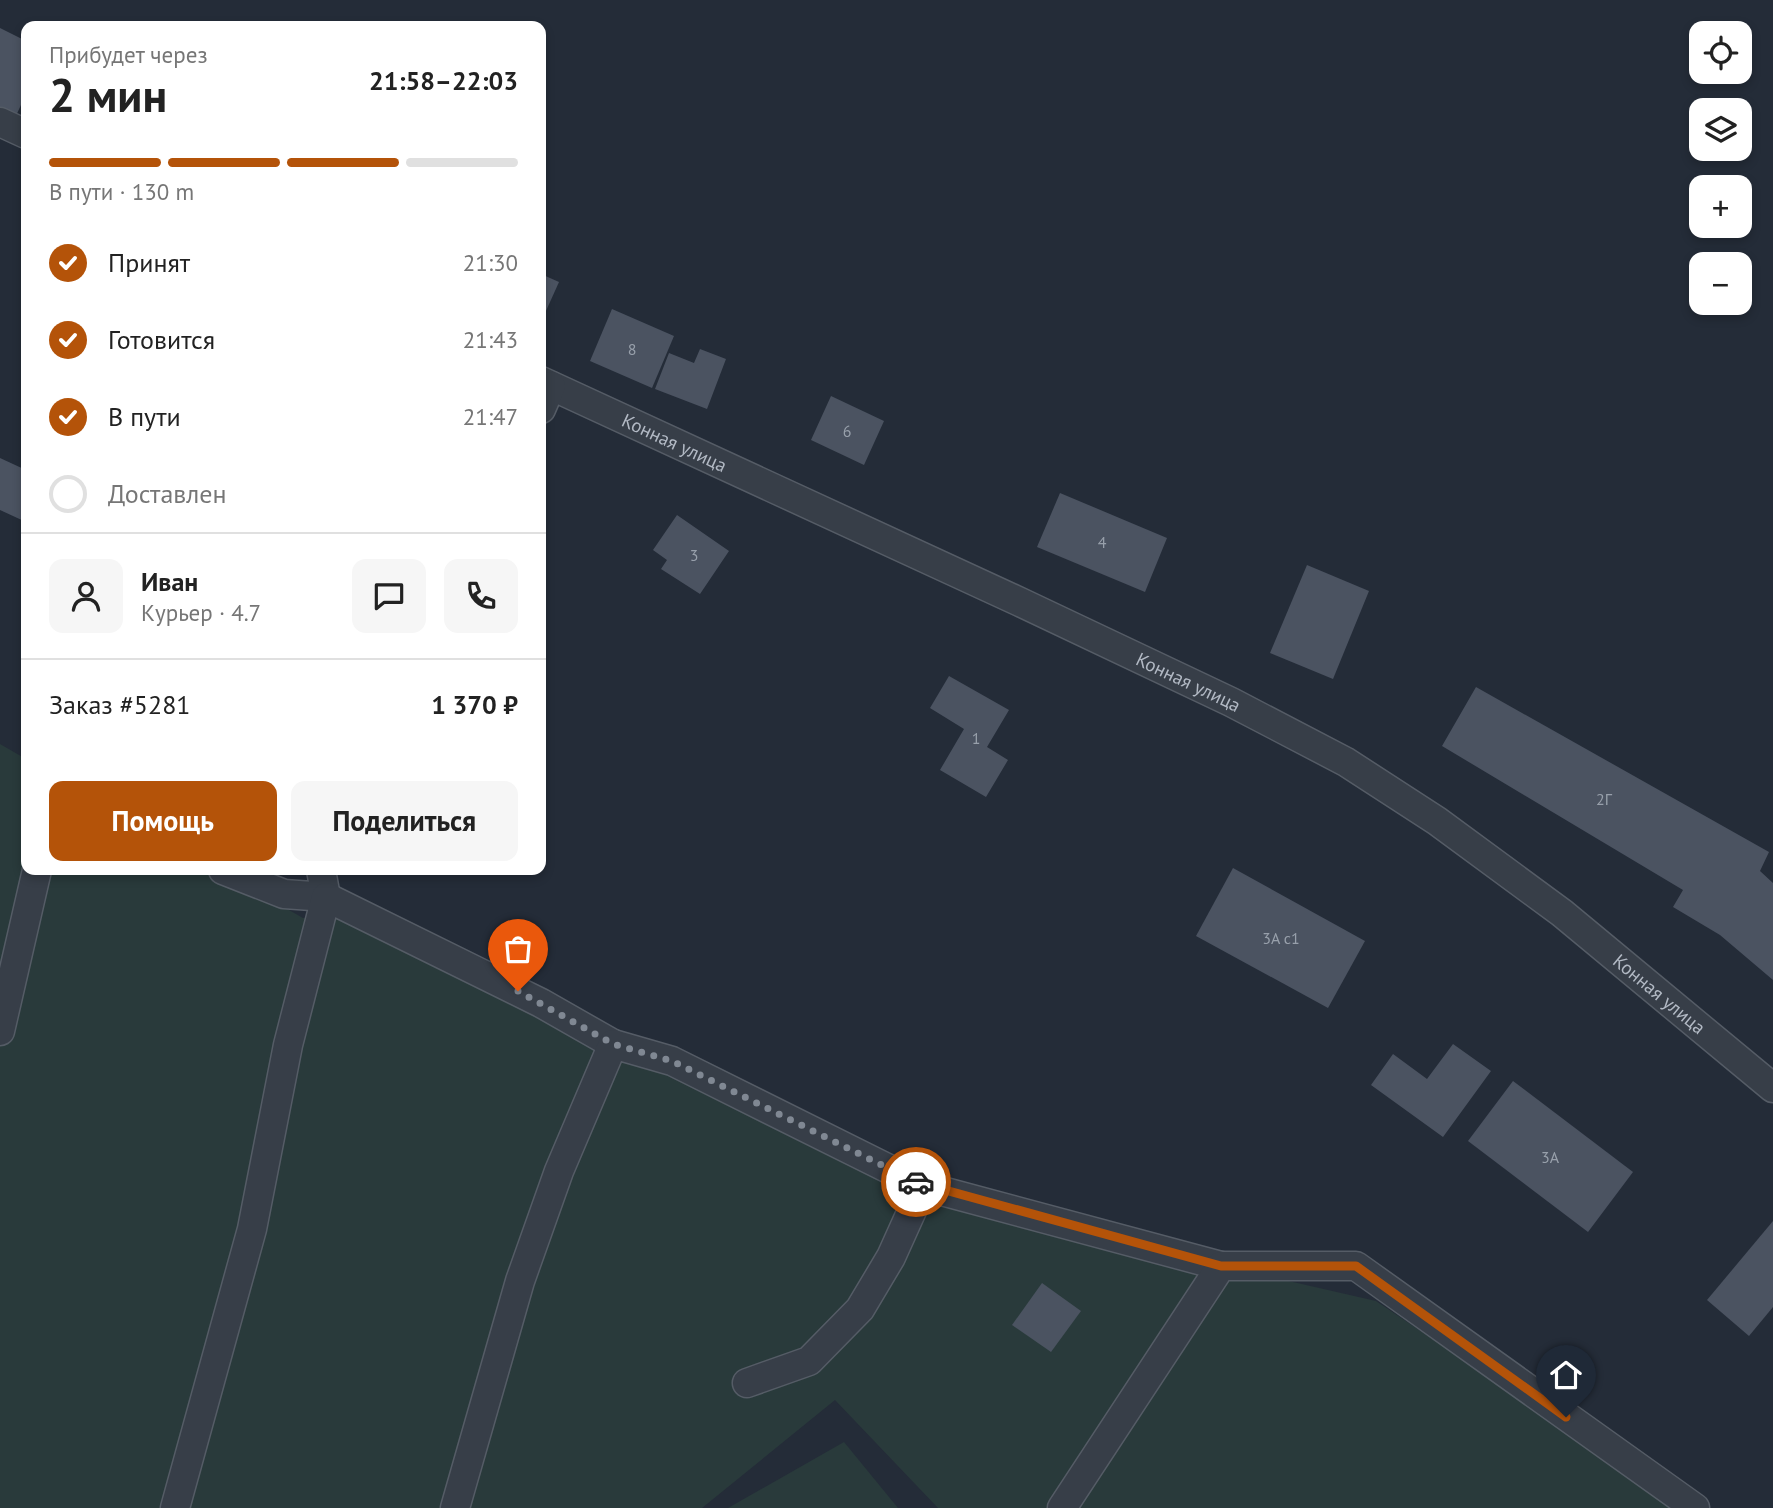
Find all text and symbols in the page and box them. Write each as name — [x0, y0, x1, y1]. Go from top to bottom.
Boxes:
map controls — [1689, 21, 1752, 315]
button: locate — [1689, 21, 1752, 84]
text: Прибудет через — [49, 40, 208, 69]
text: 21:58–22:03 — [369, 64, 518, 97]
text: 2 мин — [49, 65, 167, 125]
button: layers — [1689, 98, 1752, 161]
button: + — [1689, 175, 1752, 238]
text: В пути · 130 m — [49, 177, 194, 206]
icon: check — [49, 244, 87, 282]
text: Принят — [108, 246, 190, 279]
text: 21:30 — [463, 248, 518, 277]
button: − — [1689, 252, 1752, 315]
icon: check — [49, 321, 87, 359]
text: Готовится — [108, 323, 215, 356]
text: 21:43 — [463, 325, 518, 354]
house number: 8 — [628, 339, 636, 359]
icon: check — [49, 398, 87, 436]
text: В пути — [108, 400, 181, 433]
text: 21:47 — [463, 402, 518, 431]
street label: Конная улица — [618, 408, 731, 477]
house number: 6 — [843, 421, 851, 441]
text: Доставлен — [108, 477, 227, 510]
house number: 4 — [1098, 532, 1107, 552]
house number: 3 — [690, 545, 698, 565]
button: person — [49, 559, 123, 633]
button: chat — [352, 559, 426, 633]
button: phone — [444, 559, 518, 633]
text: Иван — [141, 565, 198, 598]
text: Курьер · 4.7 — [141, 598, 261, 627]
street label: Конная улица — [1132, 647, 1245, 717]
text: Заказ #5281 — [49, 688, 191, 721]
text: 1 370 ₽ — [431, 688, 518, 721]
house number: 1 — [972, 728, 980, 748]
button: Помощь — [49, 781, 277, 861]
button: Поделиться — [291, 781, 518, 861]
house number: 2Г — [1596, 789, 1613, 809]
pin — [488, 919, 548, 991]
house number: 3А с1 — [1262, 928, 1300, 948]
icon: bag — [499, 930, 537, 968]
street label: Конная улица — [1608, 949, 1711, 1039]
courier — [881, 1147, 951, 1217]
house number: 3А — [1541, 1147, 1560, 1167]
icon: car — [897, 1163, 935, 1201]
pin — [1536, 1345, 1596, 1417]
icon: home — [1547, 1356, 1585, 1394]

